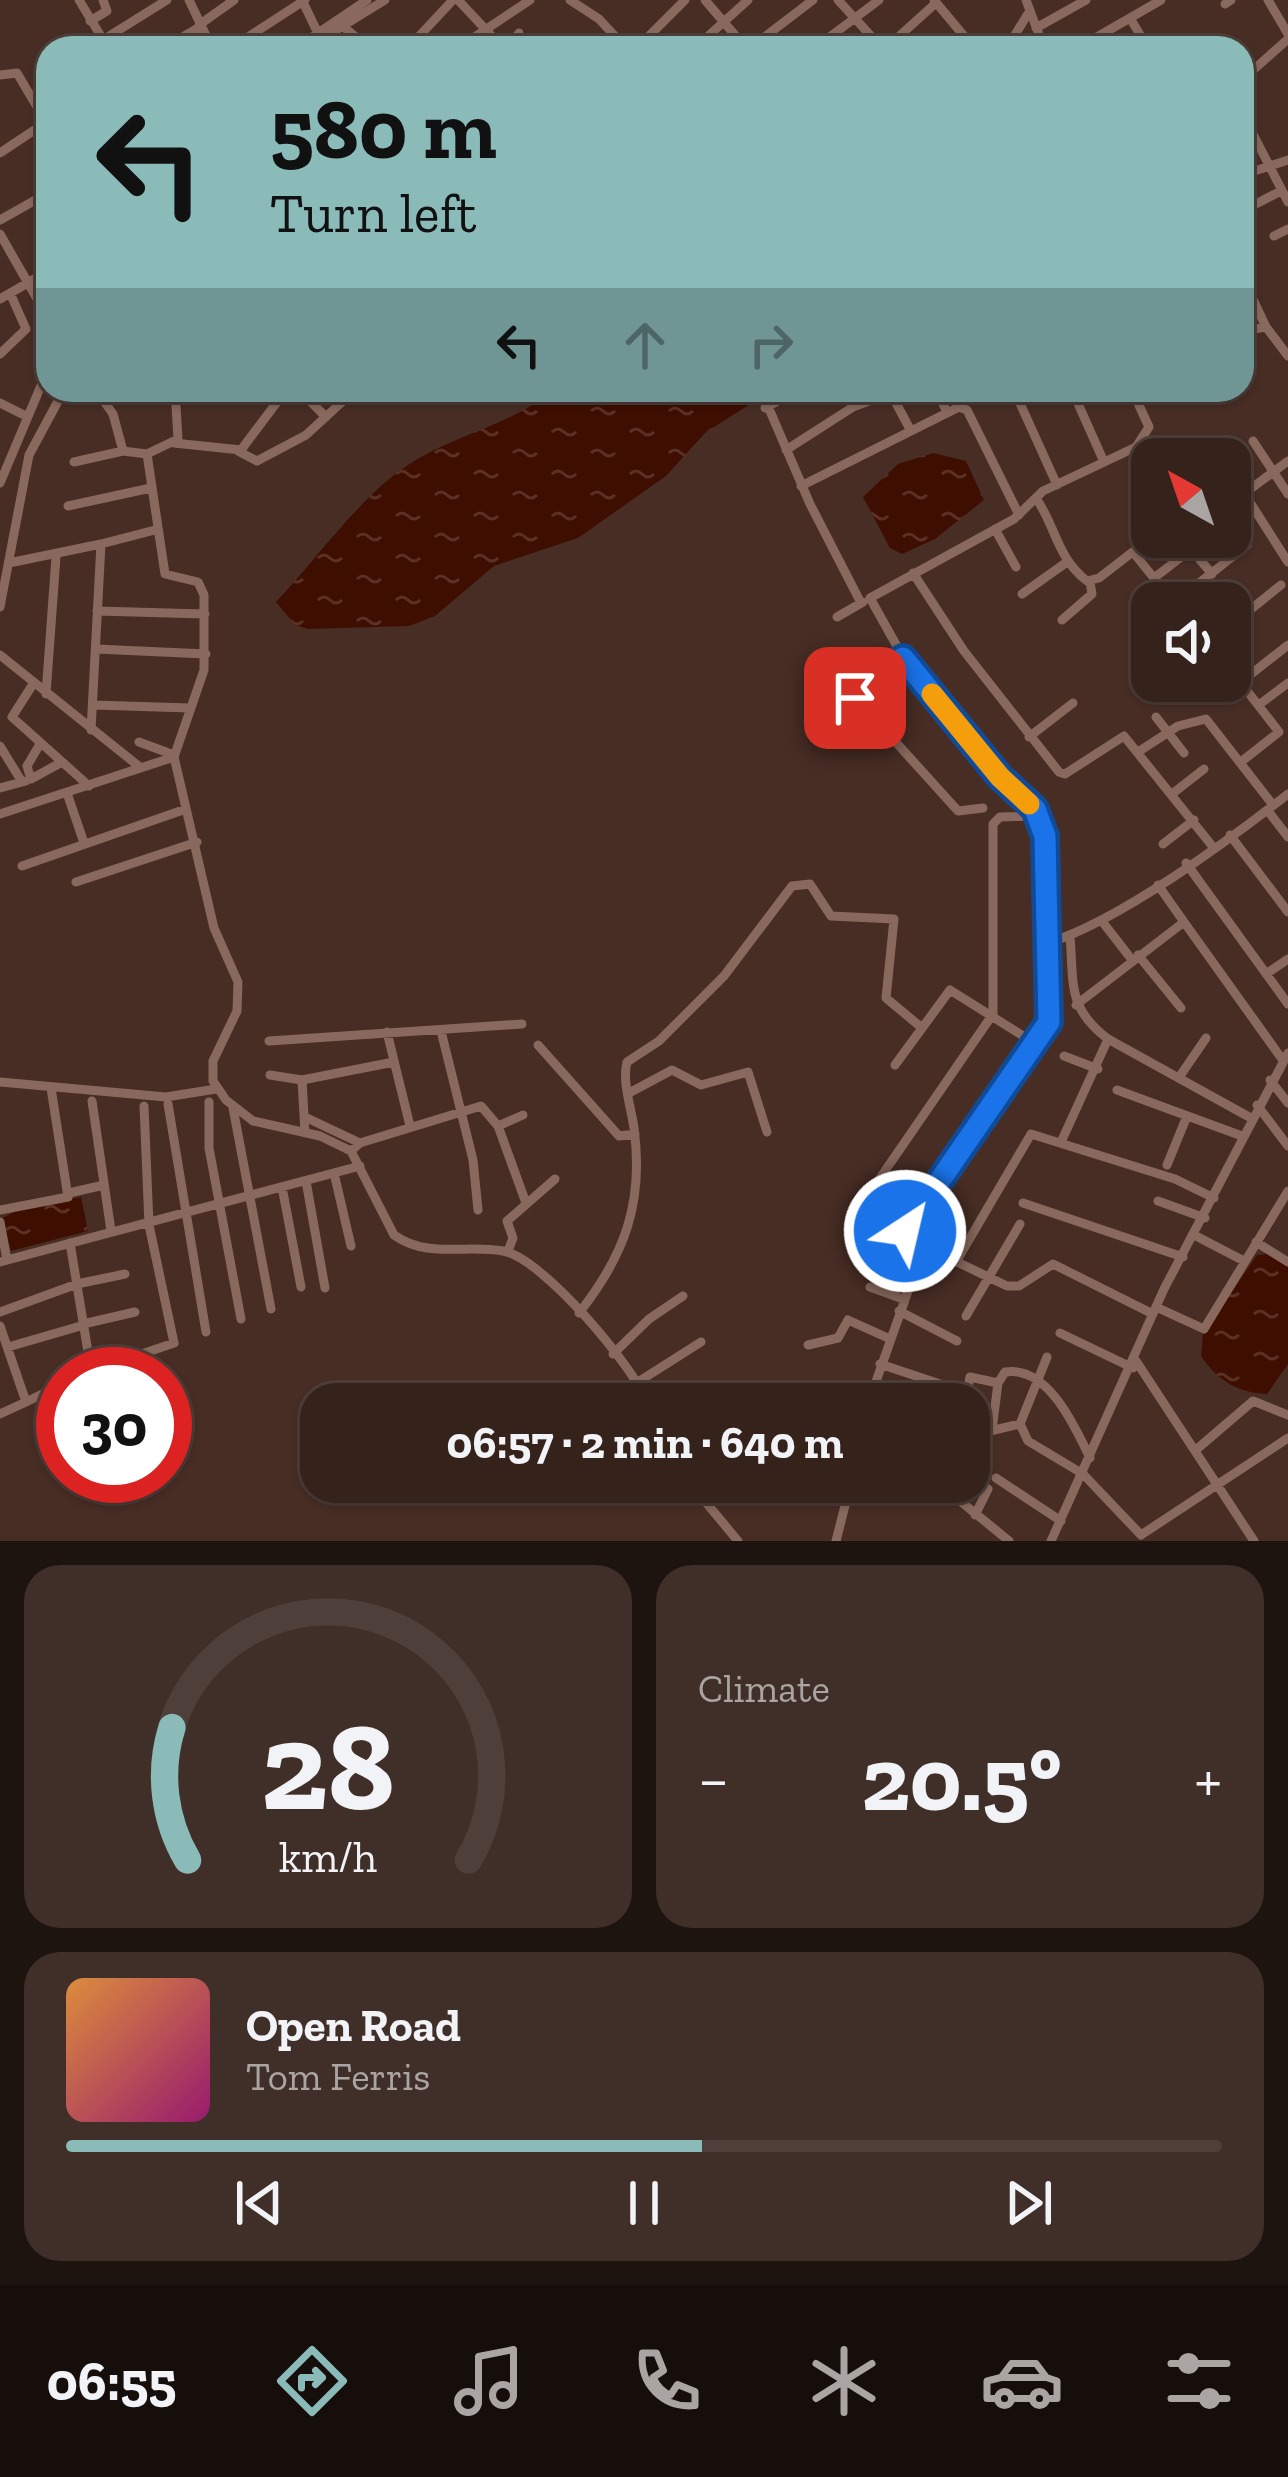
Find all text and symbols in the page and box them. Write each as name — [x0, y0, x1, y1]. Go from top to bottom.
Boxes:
text: 580 m — [270, 79, 497, 180]
icon: left — [72, 84, 228, 240]
text: Turn left — [270, 181, 477, 246]
icon: left — [486, 312, 552, 378]
icon: ahead — [612, 312, 678, 378]
icon: right — [738, 312, 804, 378]
north arrow — [1131, 438, 1251, 558]
map controls — [1131, 438, 1251, 702]
button: sound — [1131, 582, 1251, 702]
pin — [804, 647, 906, 749]
icon: arrive — [822, 665, 888, 731]
position arrow — [842, 1168, 968, 1294]
speed limit sign: 30 — [36, 1347, 192, 1503]
text: 06:57 · 2 min · 640 m — [447, 1416, 844, 1470]
text: Climate — [698, 1665, 830, 1712]
text: 28 — [261, 1691, 395, 1841]
text: 20.5° — [861, 1725, 1062, 1833]
text: − — [698, 1740, 729, 1819]
text: + — [1194, 1740, 1222, 1819]
text: km/h — [279, 1831, 377, 1882]
text: Open Road — [246, 1999, 461, 2053]
text: Tom Ferris — [246, 2053, 430, 2100]
icon: previous — [226, 2170, 292, 2236]
icon: pause — [611, 2170, 677, 2236]
icon: next — [996, 2170, 1062, 2236]
icon: directions — [270, 2339, 354, 2423]
icon: music — [447, 2339, 531, 2423]
icon: phone — [625, 2339, 709, 2423]
icon: climate — [802, 2339, 886, 2423]
icon: car — [980, 2339, 1064, 2423]
icon: filters — [1157, 2339, 1241, 2423]
text: 06:55 — [47, 2349, 177, 2414]

